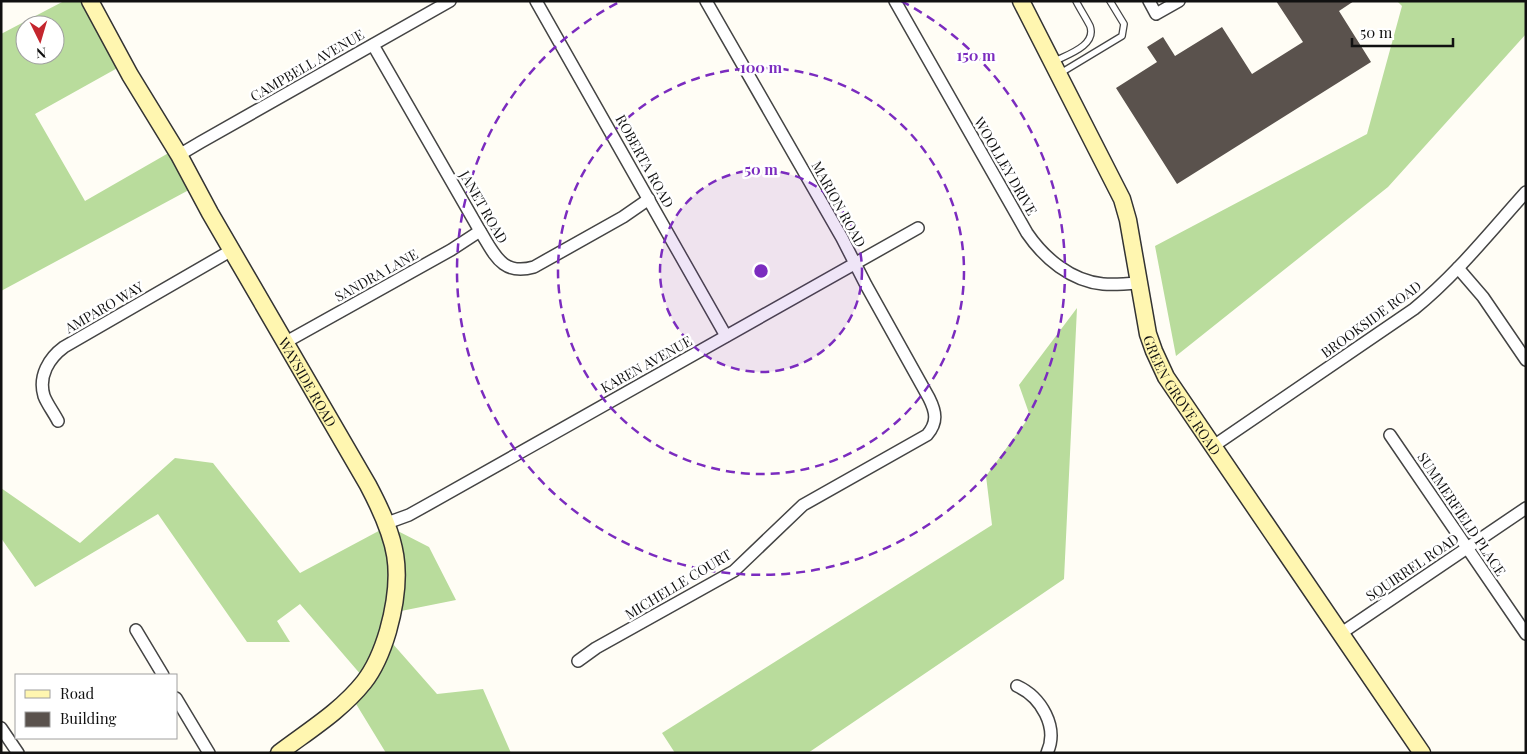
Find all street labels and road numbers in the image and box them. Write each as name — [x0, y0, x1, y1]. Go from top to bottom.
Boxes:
street label: CAMPBELL AVENUE — [247, 25, 367, 105]
street label: ROBERTA ROAD — [612, 111, 678, 211]
street label: WOOLLEY DRIVE — [970, 113, 1042, 219]
street label: MARION ROAD — [807, 157, 871, 251]
street label: JANET ROAD — [455, 166, 513, 247]
street label: SANDRA LANE — [331, 244, 421, 306]
street label: BROOKSIDE ROAD — [1317, 276, 1425, 362]
street label: AMPARO WAY — [60, 277, 147, 338]
street label: KAREN AVENUE — [597, 331, 695, 397]
street label: GREEN GROVE ROAD — [1140, 332, 1226, 458]
street label: WAYSIDE ROAD — [274, 333, 342, 430]
street label: SUMMERFIELD PLACE — [1413, 448, 1511, 580]
street label: SQUIRREL ROAD — [1362, 529, 1462, 605]
street label: MICHELLE COURT — [621, 544, 735, 623]

